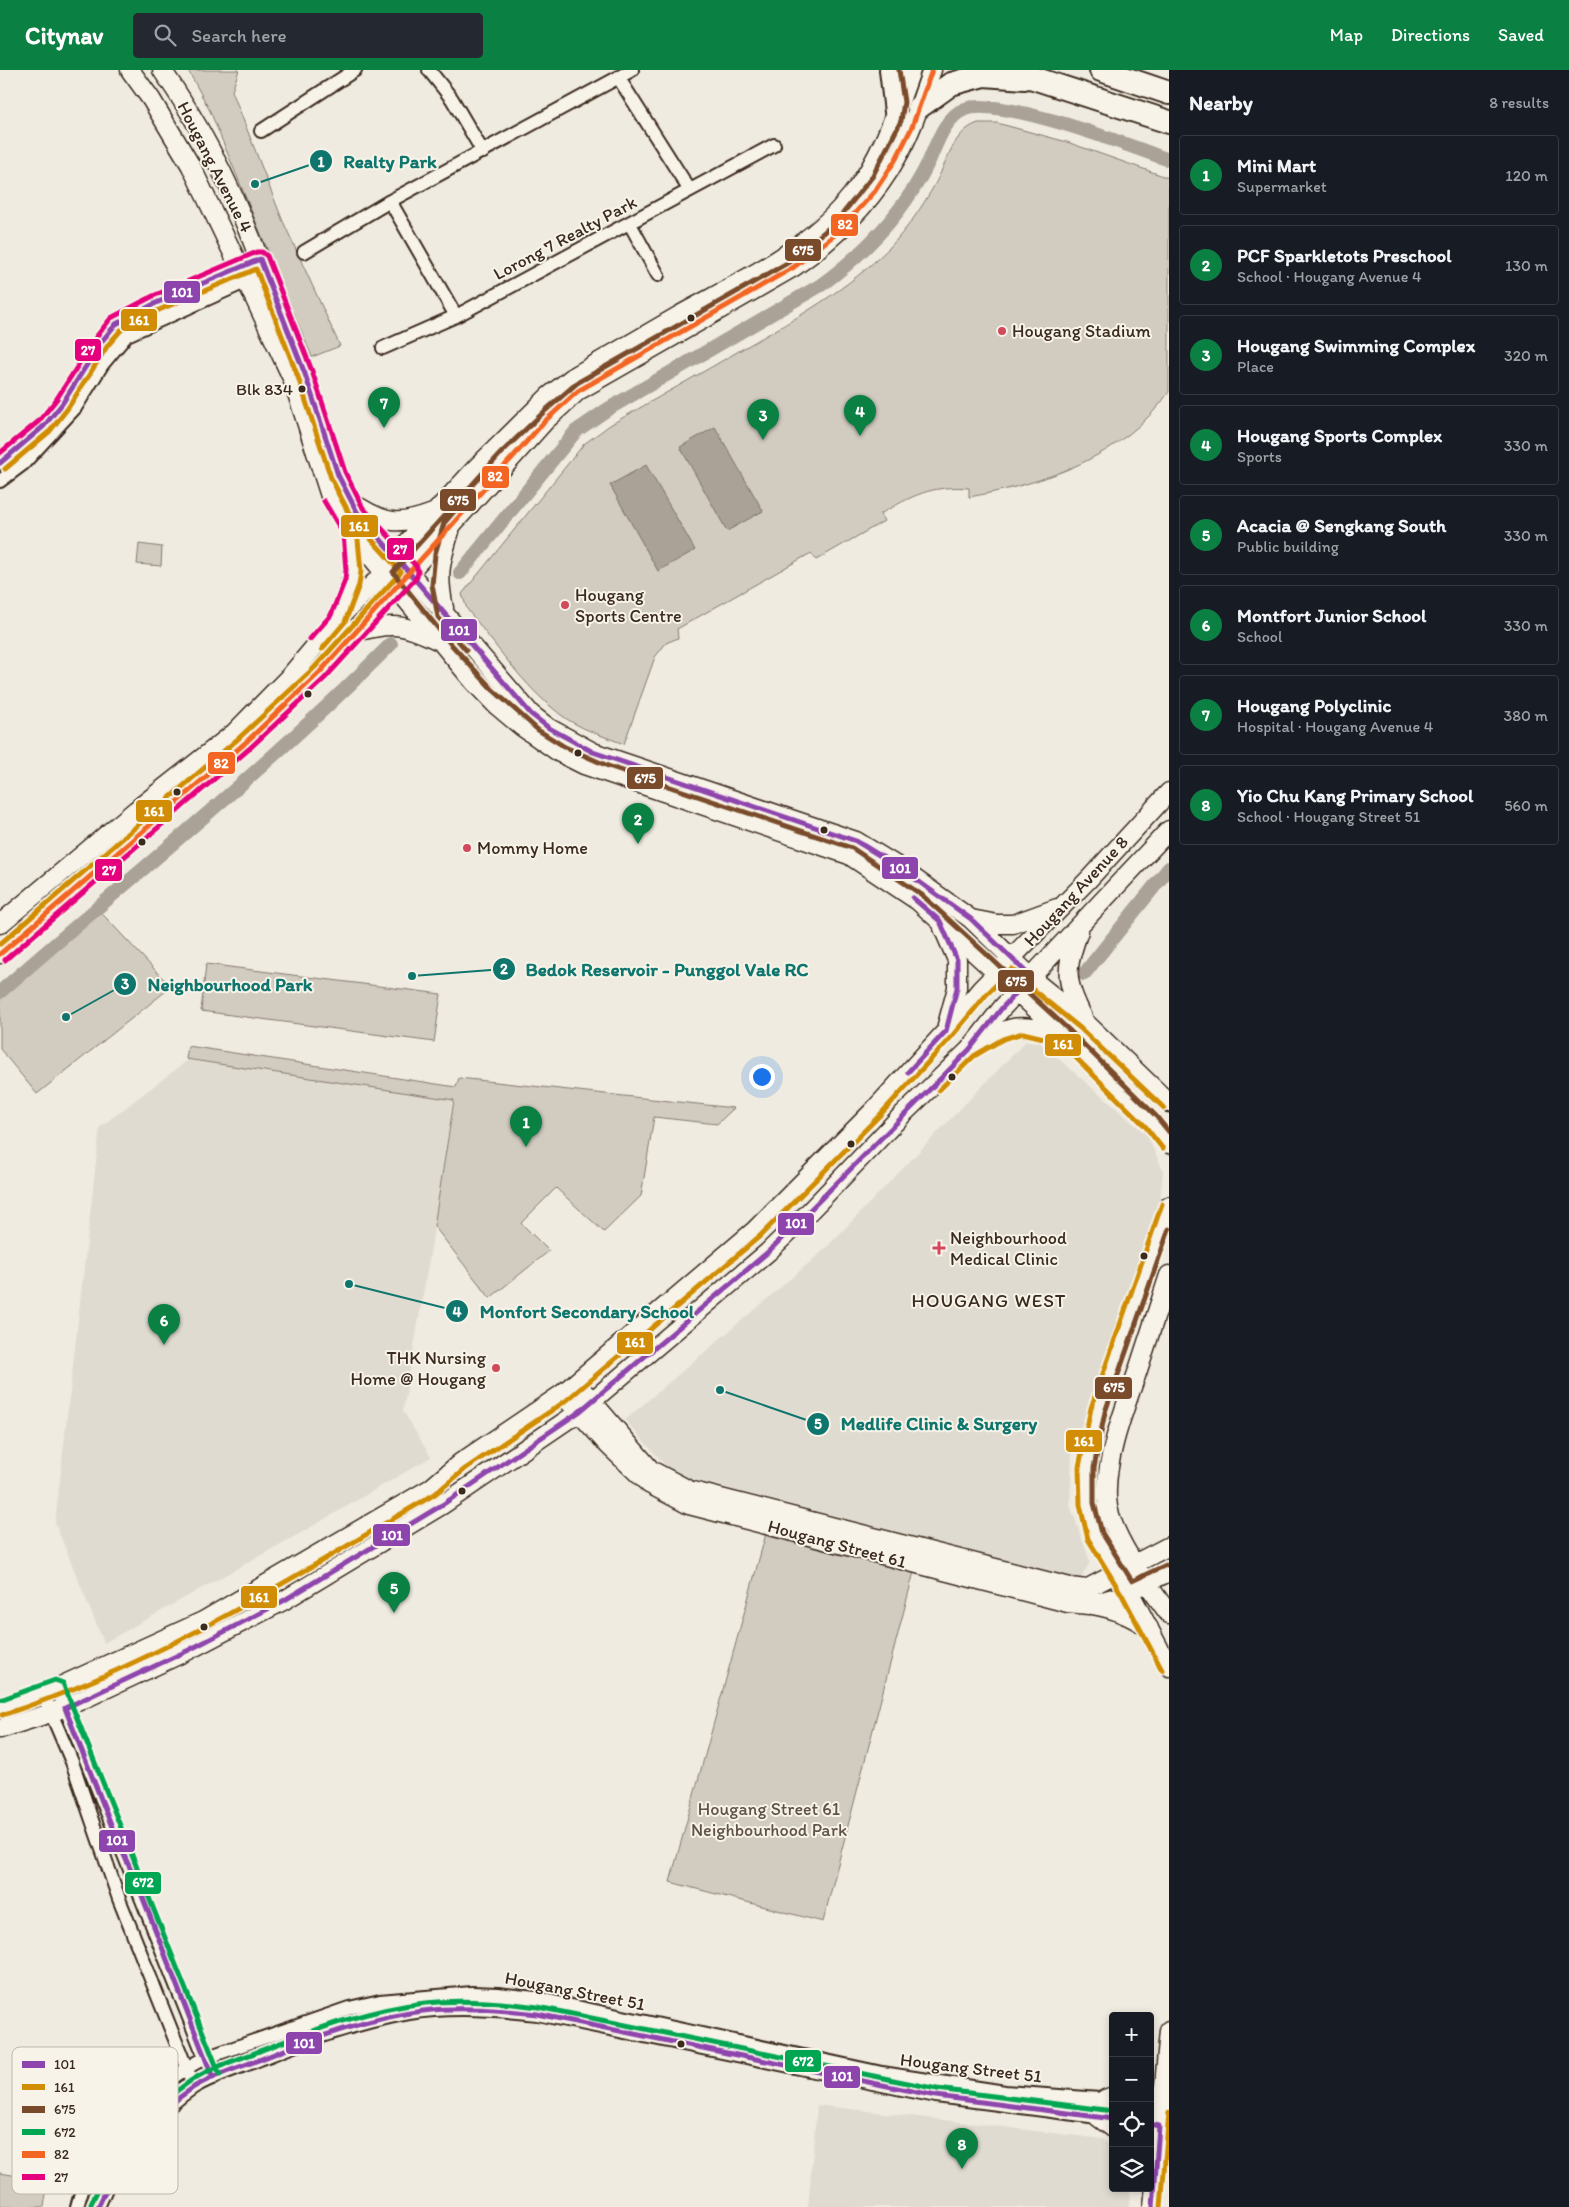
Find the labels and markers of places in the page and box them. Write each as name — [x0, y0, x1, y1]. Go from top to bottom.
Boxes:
callout: Realty Park — [308, 144, 446, 178]
unlabelled marker — [686, 313, 696, 323]
place label: Hougang Stadium — [1012, 320, 1151, 342]
marker: Hougang Stadium — [996, 325, 1008, 337]
place label: Blk 834 — [236, 379, 293, 399]
marker: Blk 834 — [297, 384, 307, 394]
pin: 7 — [368, 387, 400, 428]
pin: 4 — [844, 395, 876, 436]
pin: 3 — [747, 399, 779, 440]
place label: Hougang Sports Centre — [575, 584, 682, 627]
marker: Hougang Sports Centre — [559, 599, 571, 611]
unlabelled marker — [303, 689, 313, 699]
unlabelled marker — [573, 748, 583, 758]
unlabelled marker — [172, 787, 182, 797]
pin: 2 — [622, 803, 654, 844]
unlabelled marker — [819, 825, 829, 835]
unlabelled marker — [137, 837, 147, 847]
place label: Mommy Home — [477, 837, 588, 859]
marker: Mommy Home — [461, 842, 473, 854]
callout: Bedok Reservoir - Punggol Vale RC — [491, 952, 817, 986]
callout: Neighbourhood Park — [113, 967, 323, 1001]
unlabelled marker — [947, 1072, 957, 1082]
pin: 1 — [510, 1106, 542, 1147]
unlabelled marker — [846, 1139, 856, 1149]
place label: Neighbourhood Medical Clinic — [950, 1227, 1067, 1270]
marker: Neighbourhood Medical Clinic — [932, 1241, 946, 1255]
unlabelled marker — [1139, 1251, 1149, 1261]
callout: Monfort Secondary School — [445, 1294, 704, 1328]
pin: 6 — [148, 1304, 180, 1345]
place label: THK Nursing Home @ Hougang — [351, 1347, 487, 1390]
marker: THK Nursing Home @ Hougang — [490, 1362, 502, 1374]
callout: Medlife Clinic & Surgery — [805, 1407, 1047, 1441]
unlabelled marker — [457, 1486, 467, 1496]
pin: 5 — [378, 1572, 410, 1613]
unlabelled marker — [199, 1622, 209, 1632]
unlabelled marker — [676, 2039, 686, 2049]
pin: 8 — [946, 2128, 978, 2169]

